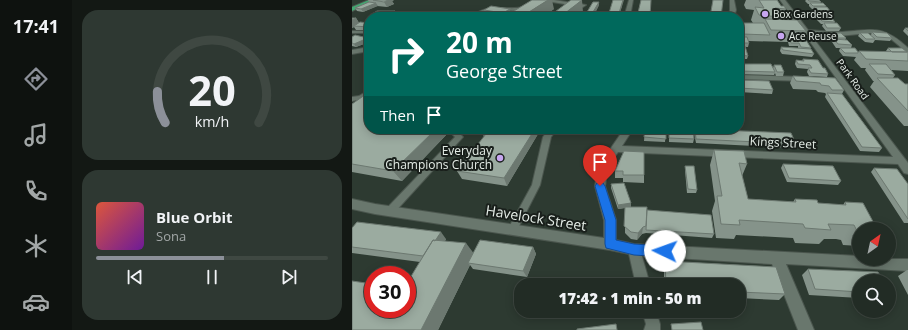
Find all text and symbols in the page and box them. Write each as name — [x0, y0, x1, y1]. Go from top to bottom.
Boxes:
place label: Box Gardens — [773, 7, 833, 21]
marker: Box Gardens — [760, 9, 770, 19]
text: 17:41 — [13, 14, 59, 38]
text: 20 m — [446, 23, 513, 61]
icon: right — [380, 28, 432, 80]
place label: Ace Reuse — [789, 29, 837, 43]
marker: Ace Reuse — [776, 31, 786, 41]
street label: Park Road — [833, 56, 873, 102]
text: George Street — [446, 59, 562, 83]
text: 20 — [188, 62, 236, 118]
icon: directions — [22, 65, 50, 93]
icon: arrive — [423, 104, 445, 126]
text: Then — [380, 105, 415, 125]
text: km/h — [195, 112, 229, 131]
icon: music — [22, 121, 50, 149]
street label: Kings Street — [749, 132, 817, 153]
place label: Everyday Champions Church — [385, 142, 493, 173]
pin — [583, 145, 617, 186]
icon: arrive — [589, 151, 611, 173]
marker: Everyday Champions Church — [495, 153, 505, 163]
icon: phone — [22, 177, 50, 205]
street label: Havelock Street — [484, 200, 588, 235]
text: Blue Orbit — [156, 207, 233, 227]
north arrow — [852, 222, 896, 266]
map controls — [852, 222, 896, 318]
text: Sona — [156, 227, 186, 245]
position arrow — [644, 230, 686, 272]
icon: climate — [22, 232, 50, 260]
icon: previous — [124, 266, 146, 288]
icon: pause — [201, 266, 223, 288]
icon: next — [278, 266, 300, 288]
speed limit sign: 30 — [364, 266, 416, 318]
button: search — [852, 274, 896, 318]
icon: car — [22, 288, 50, 316]
text: 17:42 · 1 min · 50 m — [559, 288, 701, 308]

